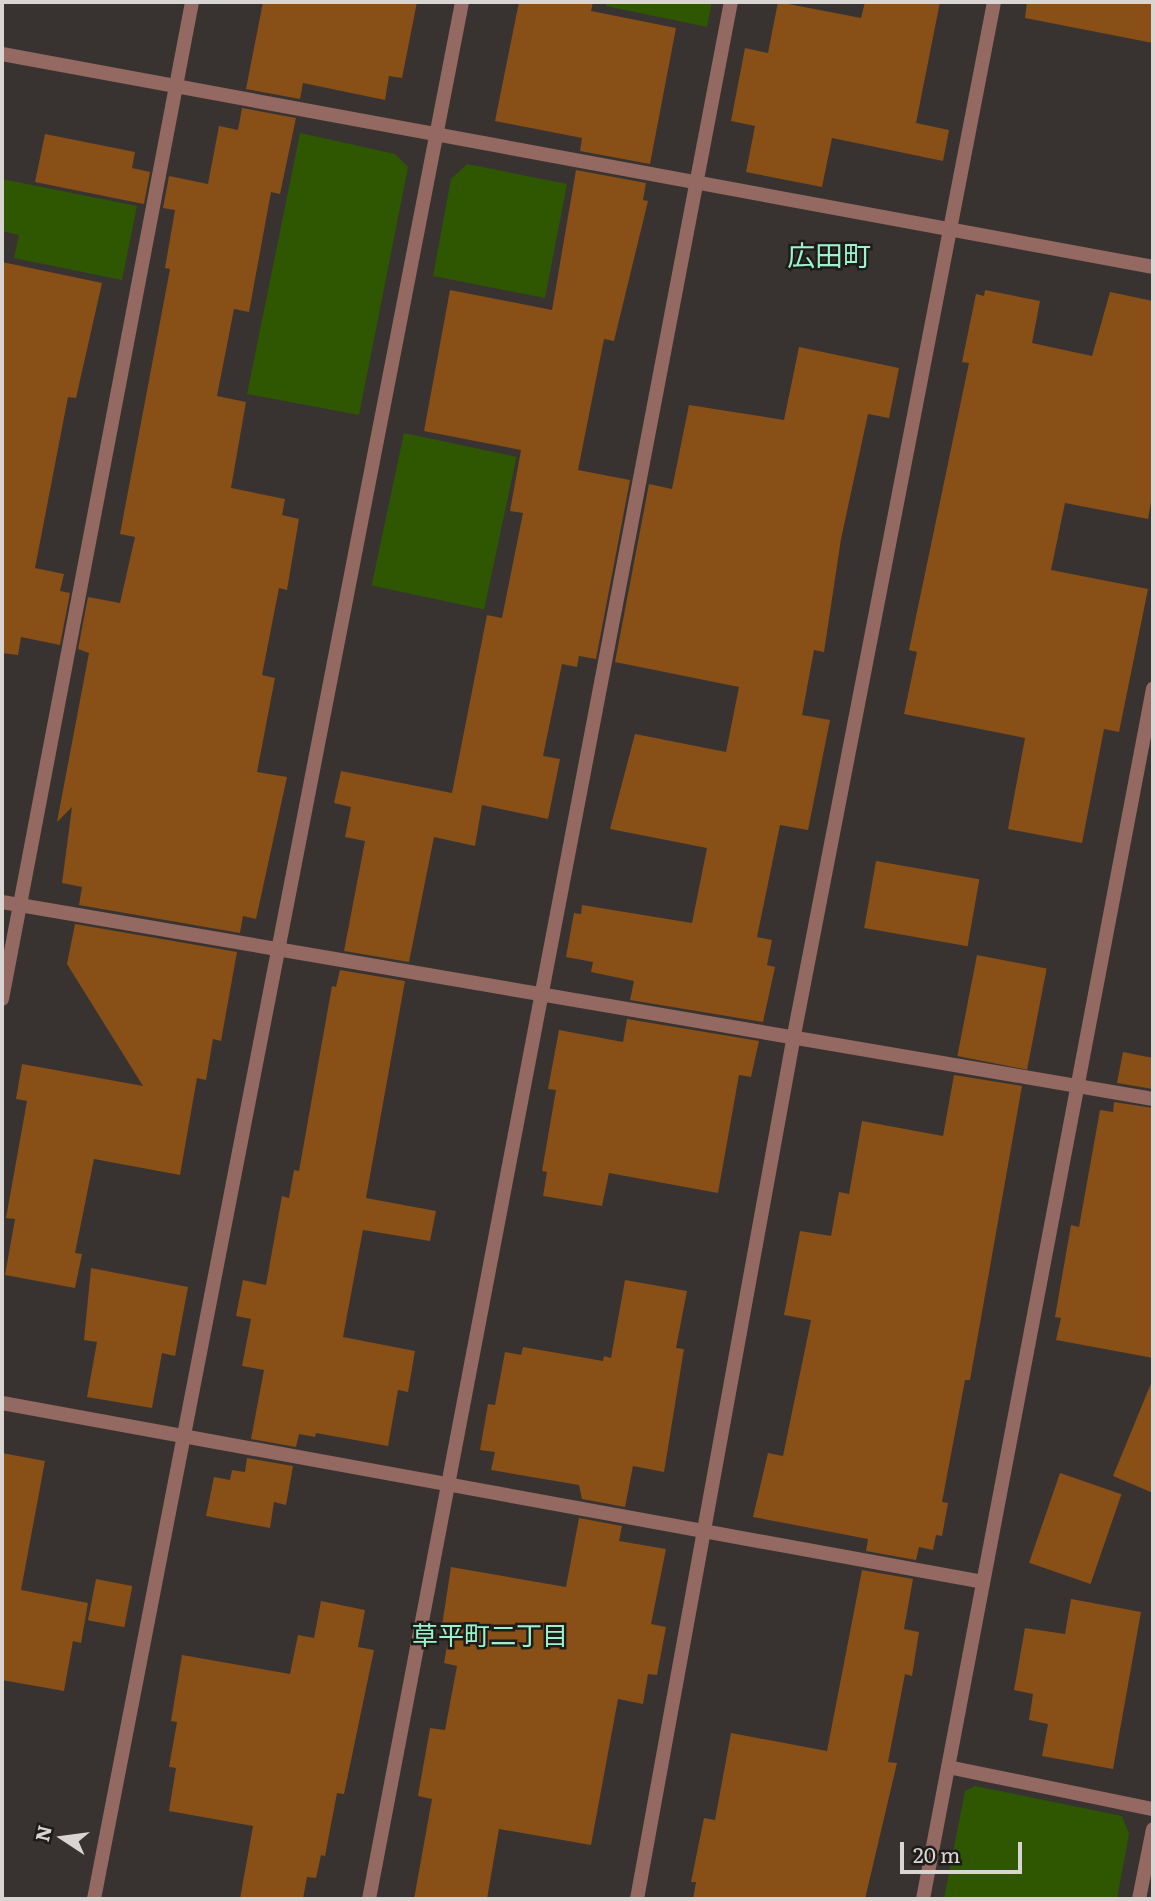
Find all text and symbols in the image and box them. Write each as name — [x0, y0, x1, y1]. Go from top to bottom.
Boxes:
district label: 広田町 — [787, 237, 871, 271]
district label: 草平町二丁目 — [412, 1618, 568, 1650]
north arrow — [28, 1803, 98, 1873]
text: N — [27, 1822, 58, 1844]
scale bar — [903, 1828, 1026, 1872]
text: 20 m — [913, 1838, 960, 1869]

